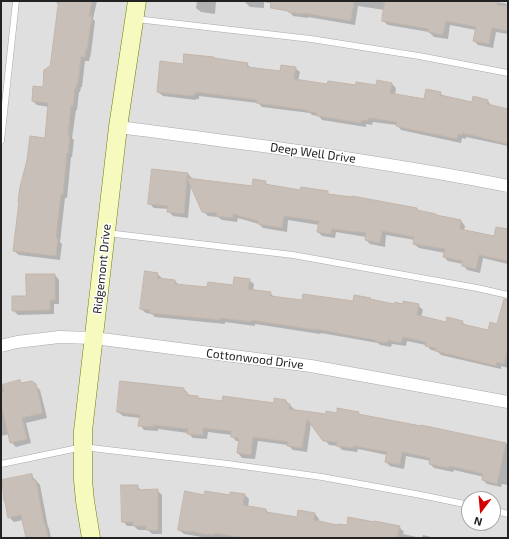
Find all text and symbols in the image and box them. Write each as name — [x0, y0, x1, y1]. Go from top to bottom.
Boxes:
street label: Deep Well Drive — [269, 140, 357, 166]
street label: Ridgemont Drive — [90, 223, 114, 315]
street label: Cottonwood Drive — [205, 346, 305, 372]
north arrow — [461, 491, 501, 531]
text: N — [472, 515, 483, 529]

